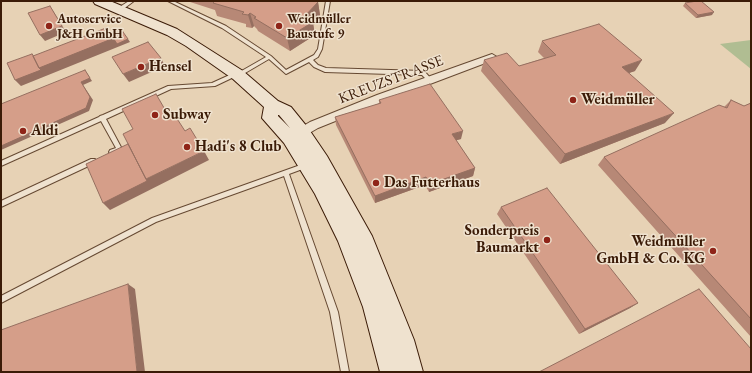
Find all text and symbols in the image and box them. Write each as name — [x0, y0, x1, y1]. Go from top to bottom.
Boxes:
place label: Autoservice J&H GmbH — [57, 11, 123, 42]
place label: Weidmüller Baustufe 9 — [287, 11, 351, 42]
marker: Autoservice J&H GmbH — [44, 21, 54, 31]
marker: Weidmüller Baustufe 9 — [274, 21, 284, 31]
street label: KREUZSTRASSE — [336, 52, 446, 108]
place label: Hensel — [149, 58, 192, 76]
marker: Hensel — [136, 62, 146, 72]
place label: Weidmüller — [581, 91, 655, 109]
marker: Weidmüller — [568, 95, 578, 105]
place label: Subway — [163, 106, 211, 124]
marker: Subway — [150, 110, 160, 120]
place label: Aldi — [31, 122, 59, 140]
marker: Aldi — [18, 126, 28, 136]
place label: Hadi's 8 Club — [195, 138, 281, 156]
marker: Hadi's 8 Club — [182, 142, 192, 152]
place label: Das Futterhaus — [384, 174, 480, 192]
marker: Das Futterhaus — [371, 178, 381, 188]
place label: Sonderpreis Baumarkt — [464, 222, 539, 257]
place label: Weidmüller GmbH & Co. KG — [596, 233, 705, 268]
marker: Sonderpreis Baumarkt — [542, 235, 552, 245]
marker: Weidmüller GmbH & Co. KG — [708, 246, 718, 256]

